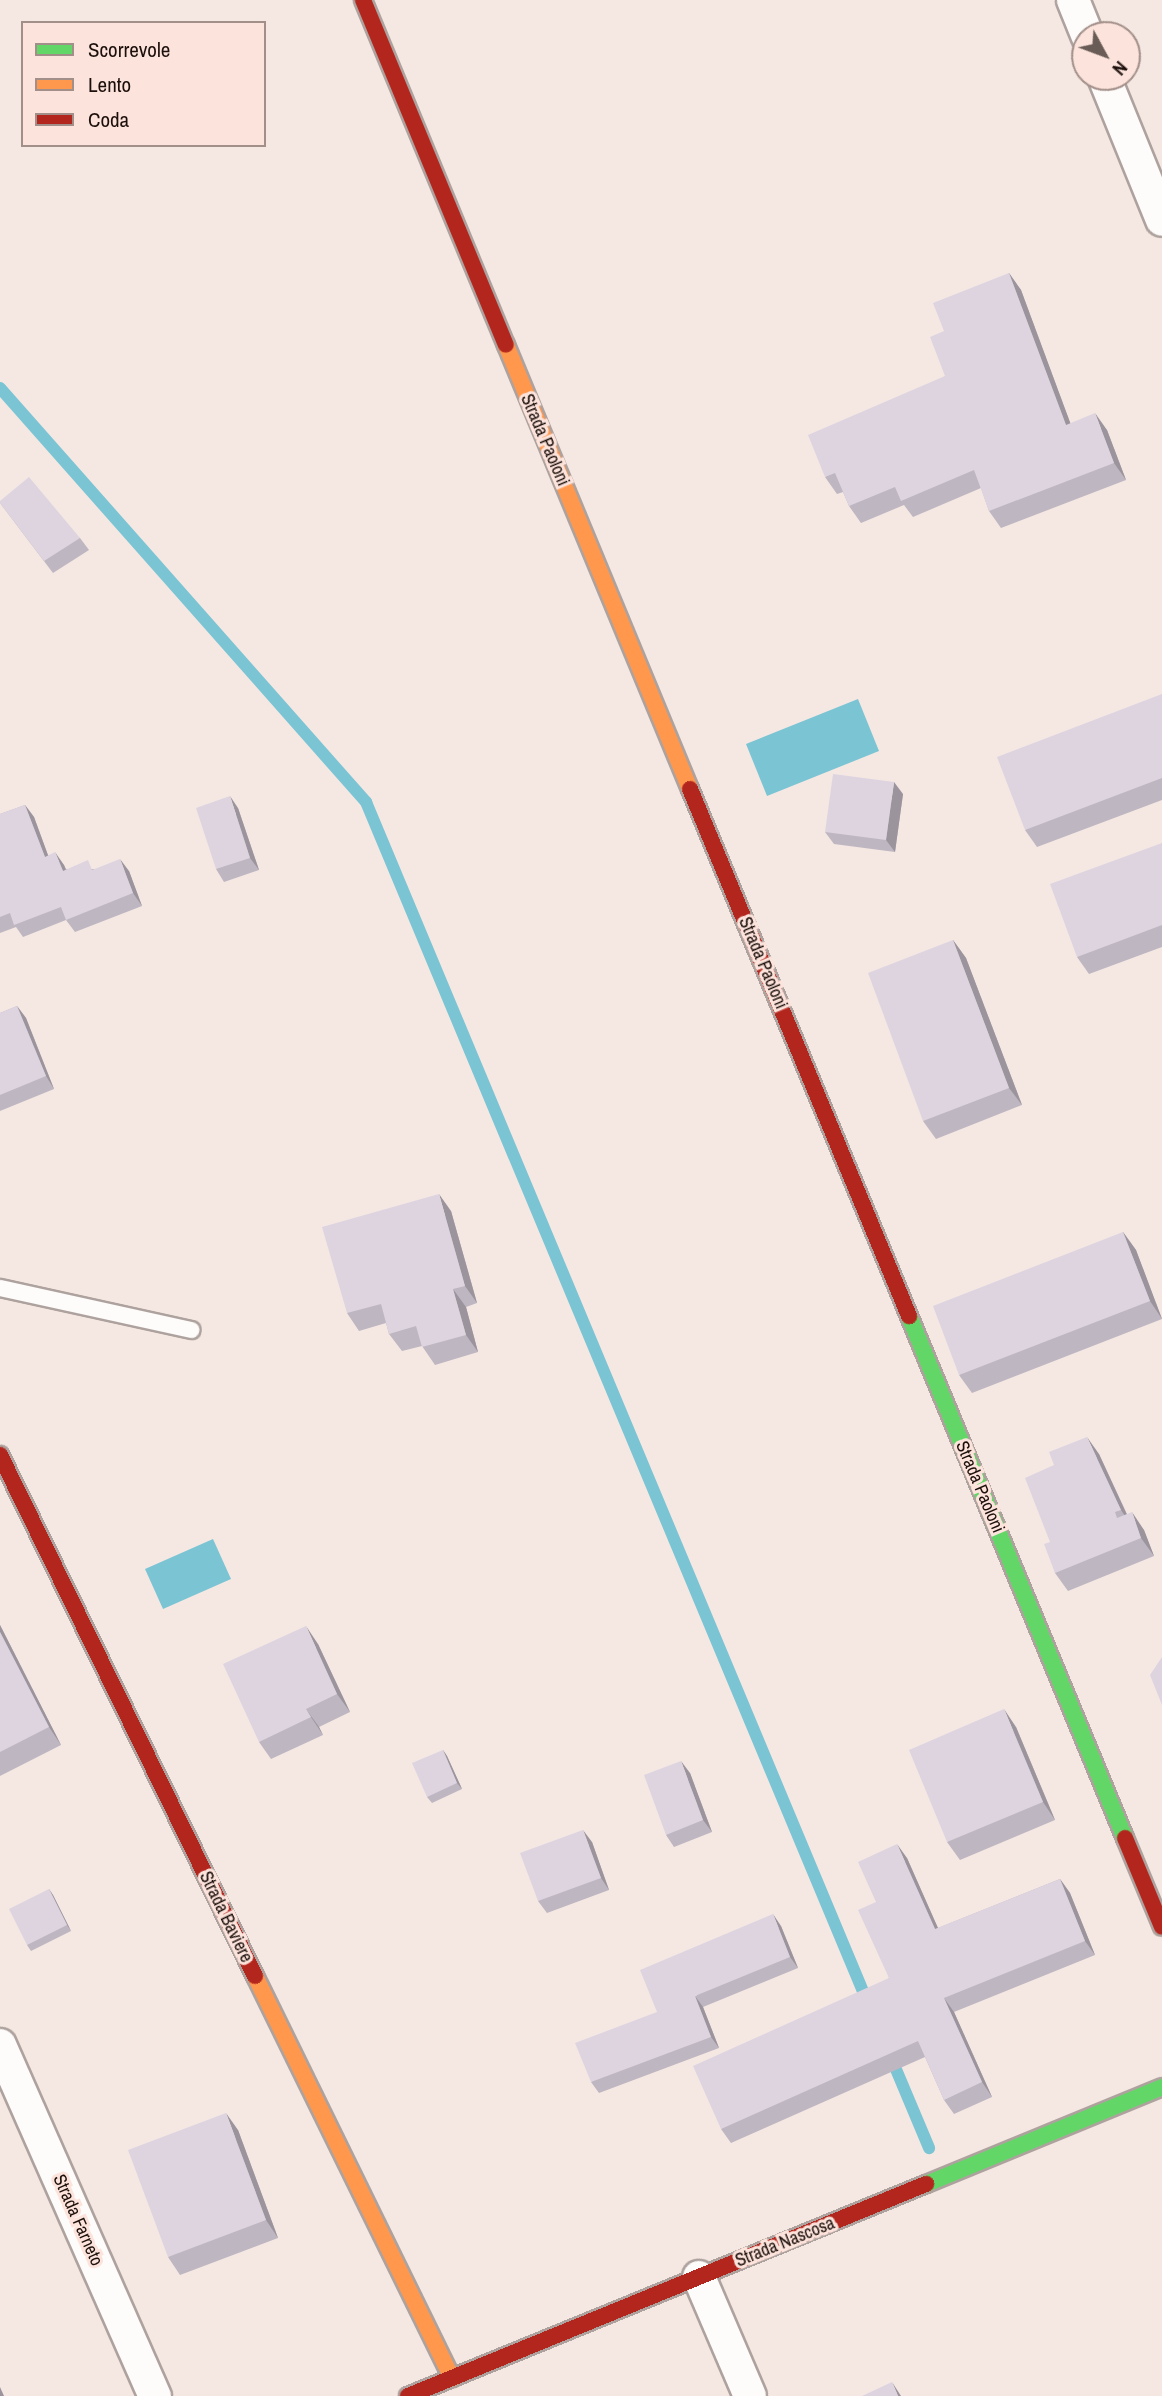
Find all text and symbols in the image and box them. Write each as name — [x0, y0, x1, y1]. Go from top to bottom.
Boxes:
legend — [21, 21, 266, 147]
north arrow — [1071, 21, 1141, 91]
text: Scorrevole — [88, 35, 170, 64]
text: N — [1107, 56, 1134, 81]
text: Lento — [88, 70, 131, 99]
text: Coda — [88, 105, 129, 134]
street label: Strada Paoloni — [516, 391, 574, 489]
street label: Strada Paoloni — [734, 914, 792, 1012]
street label: Strada Paoloni — [951, 1438, 1009, 1536]
street label: Strada Baviere — [195, 1868, 257, 1966]
street label: Strada Farneto — [48, 2171, 108, 2269]
street label: Strada Nascosa — [732, 2212, 838, 2272]

